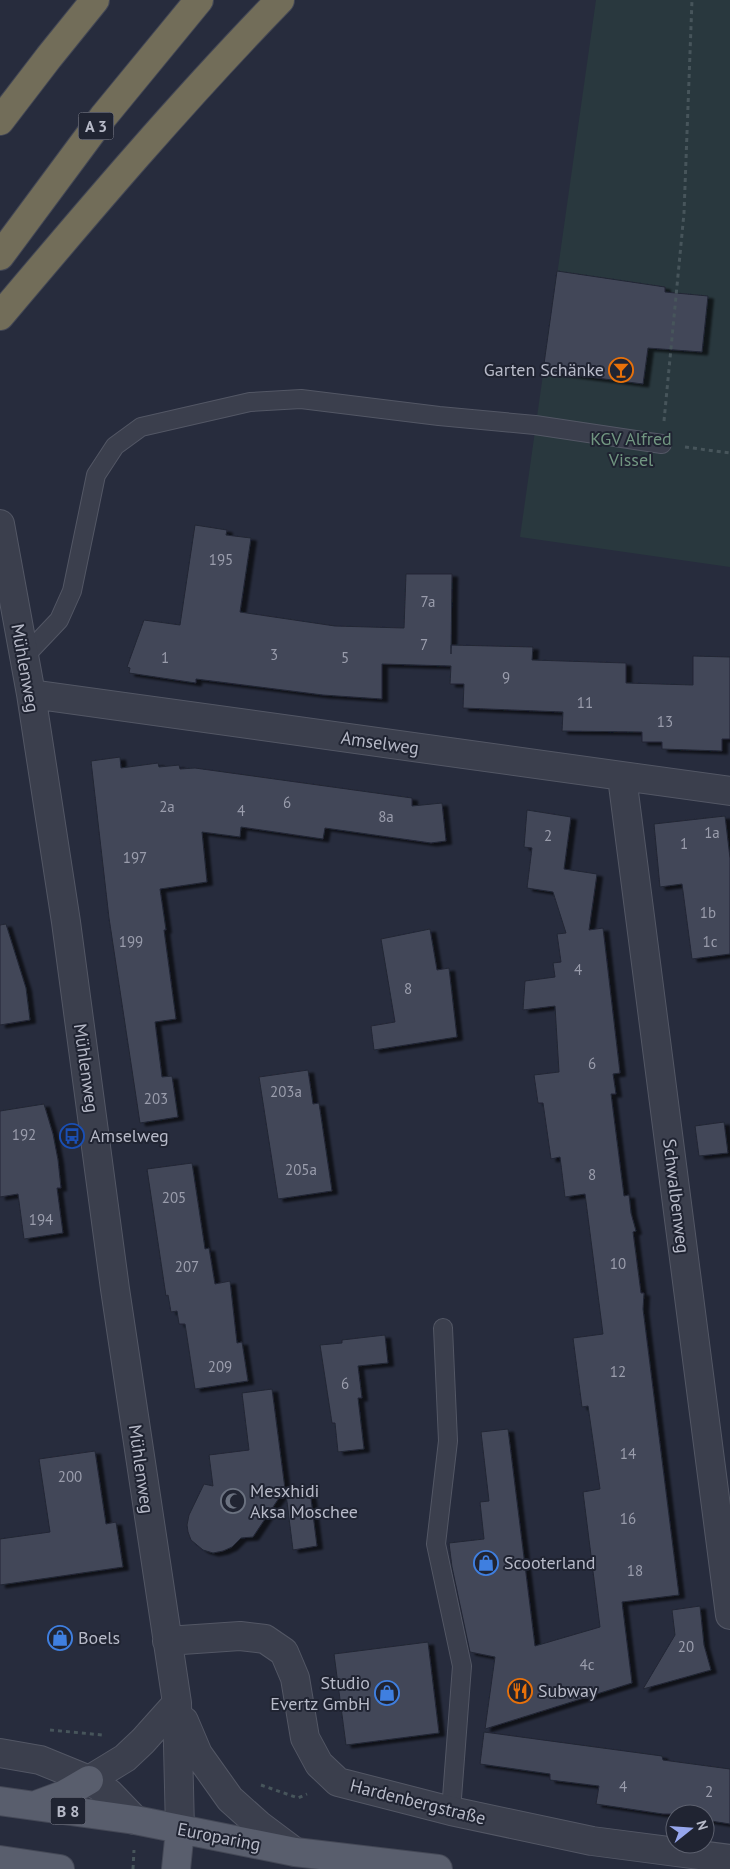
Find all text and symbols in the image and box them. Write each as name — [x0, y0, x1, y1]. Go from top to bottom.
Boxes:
road number: A 3 — [78, 112, 114, 140]
bar icon: Garten Schänke — [608, 357, 634, 383]
place label: Garten Schänke — [484, 358, 604, 381]
park label: KGV Alfred Vissel — [590, 427, 672, 471]
house number: 195 — [209, 550, 233, 569]
house number: 7a — [421, 592, 435, 611]
street label: Mühlenweg — [6, 622, 45, 714]
house number: 7 — [420, 635, 428, 654]
house number: 3 — [270, 645, 278, 664]
house number: 1 — [161, 648, 169, 667]
house number: 5 — [341, 648, 349, 667]
house number: 9 — [502, 668, 510, 687]
house number: 11 — [577, 693, 593, 712]
house number: 13 — [657, 712, 673, 731]
street label: Amselweg — [339, 726, 421, 759]
house number: 6 — [283, 793, 291, 812]
house number: 2a — [159, 797, 175, 816]
house number: 4 — [237, 801, 245, 820]
house number: 8a — [378, 807, 394, 826]
house number: 1a — [704, 823, 720, 842]
house number: 2 — [544, 826, 552, 845]
house number: 1 — [680, 834, 688, 853]
house number: 197 — [123, 848, 147, 867]
house number: 1b — [700, 903, 716, 922]
house number: 199 — [119, 932, 143, 951]
house number: 1c — [703, 932, 718, 951]
house number: 4 — [574, 960, 582, 979]
house number: 8 — [404, 979, 412, 998]
street label: Mühlenweg — [69, 1022, 104, 1114]
house number: 6 — [588, 1054, 596, 1073]
house number: 203a — [270, 1082, 302, 1101]
house number: 203 — [144, 1089, 168, 1108]
bus stop icon: Amselweg — [59, 1123, 85, 1149]
place label: Amselweg — [90, 1124, 169, 1147]
house number: 192 — [12, 1125, 36, 1144]
street label: Schwalbenweg — [658, 1137, 695, 1255]
house number: 205a — [285, 1160, 317, 1179]
house number: 8 — [588, 1165, 596, 1184]
house number: 205 — [162, 1188, 186, 1207]
house number: 194 — [29, 1210, 53, 1229]
house number: 10 — [610, 1254, 626, 1273]
house number: 207 — [175, 1257, 199, 1276]
house number: 209 — [208, 1357, 232, 1376]
house number: 12 — [610, 1362, 626, 1381]
house number: 6 — [341, 1374, 349, 1393]
street label: Mühlenweg — [124, 1423, 159, 1515]
house number: 14 — [620, 1444, 636, 1463]
house number: 200 — [58, 1467, 82, 1486]
place label: Mesxhidi Aksa Moschee — [250, 1479, 358, 1523]
mosque icon: Mesxhidi Aksa Moschee — [220, 1488, 246, 1514]
house number: 16 — [620, 1509, 636, 1528]
shop icon: Scooterland — [473, 1550, 499, 1576]
place label: Scooterland — [504, 1551, 595, 1574]
house number: 18 — [627, 1561, 643, 1580]
shop icon: Boels — [47, 1625, 73, 1651]
place label: Boels — [78, 1626, 120, 1649]
house number: 20 — [678, 1637, 694, 1656]
house number: 4c — [580, 1655, 595, 1674]
place label: Studio Evertz GmbH — [270, 1671, 370, 1715]
restaurant icon: Subway — [507, 1678, 533, 1704]
place label: Subway — [538, 1679, 598, 1702]
shop icon: Studio Evertz GmbH — [374, 1680, 400, 1706]
street label: Hardenbergstraße — [348, 1774, 488, 1829]
house number: 4 — [619, 1777, 627, 1796]
house number: 2 — [705, 1782, 713, 1801]
road number: B 8 — [50, 1798, 86, 1824]
north arrow — [665, 1804, 715, 1854]
street label: Europaring — [176, 1817, 263, 1856]
text: N — [692, 1818, 712, 1832]

